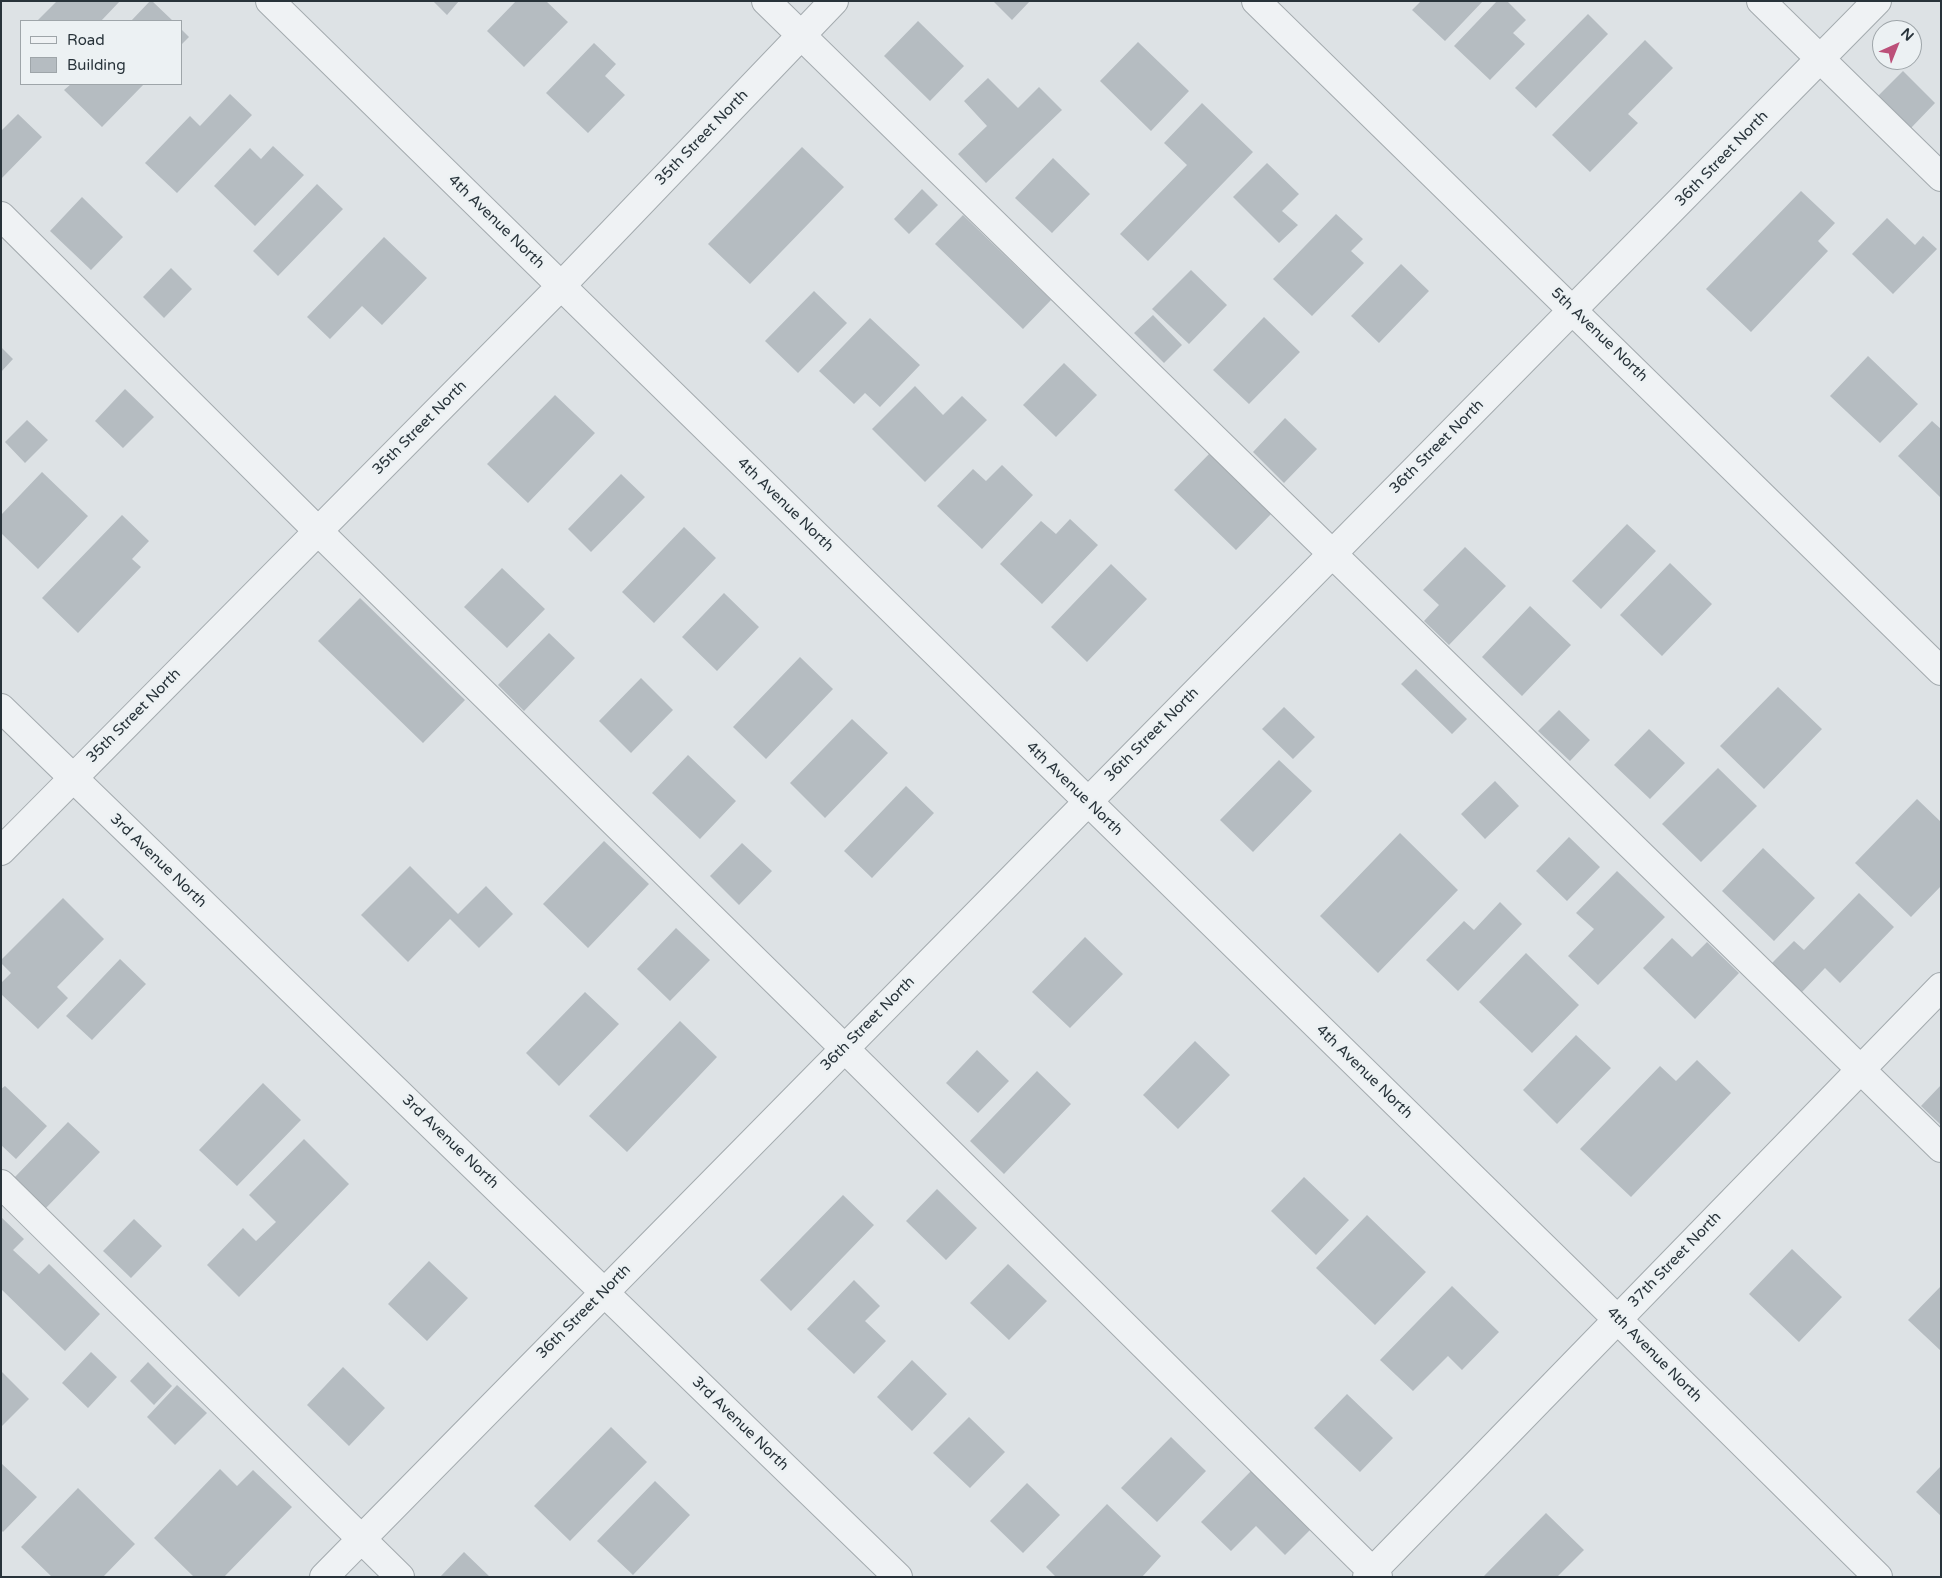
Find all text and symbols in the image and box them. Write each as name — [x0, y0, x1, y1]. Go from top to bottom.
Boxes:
legend — [20, 20, 182, 85]
north arrow — [1872, 20, 1922, 70]
text: N — [1897, 25, 1917, 45]
text: Road — [67, 31, 105, 49]
text: Building — [67, 56, 126, 74]
street label: 35th Street North — [652, 86, 752, 190]
street label: 36th Street North — [1672, 107, 1772, 211]
street label: 4th Avenue North — [444, 171, 548, 273]
street label: 5th Avenue North — [1547, 284, 1651, 386]
street label: 35th Street North — [369, 377, 471, 479]
street label: 36th Street North — [1386, 396, 1488, 498]
street label: 4th Avenue North — [733, 454, 837, 556]
street label: 35th Street North — [83, 665, 185, 767]
street label: 36th Street North — [1101, 684, 1203, 786]
street label: 4th Avenue North — [1022, 738, 1126, 840]
street label: 3rd Avenue North — [106, 810, 210, 912]
street label: 36th Street North — [817, 973, 919, 1075]
street label: 4th Avenue North — [1312, 1021, 1416, 1123]
street label: 3rd Avenue North — [398, 1091, 502, 1193]
street label: 37th Street North — [1625, 1208, 1725, 1312]
street label: 36th Street North — [533, 1261, 635, 1363]
street label: 4th Avenue North — [1603, 1304, 1705, 1406]
street label: 3rd Avenue North — [688, 1373, 792, 1475]

